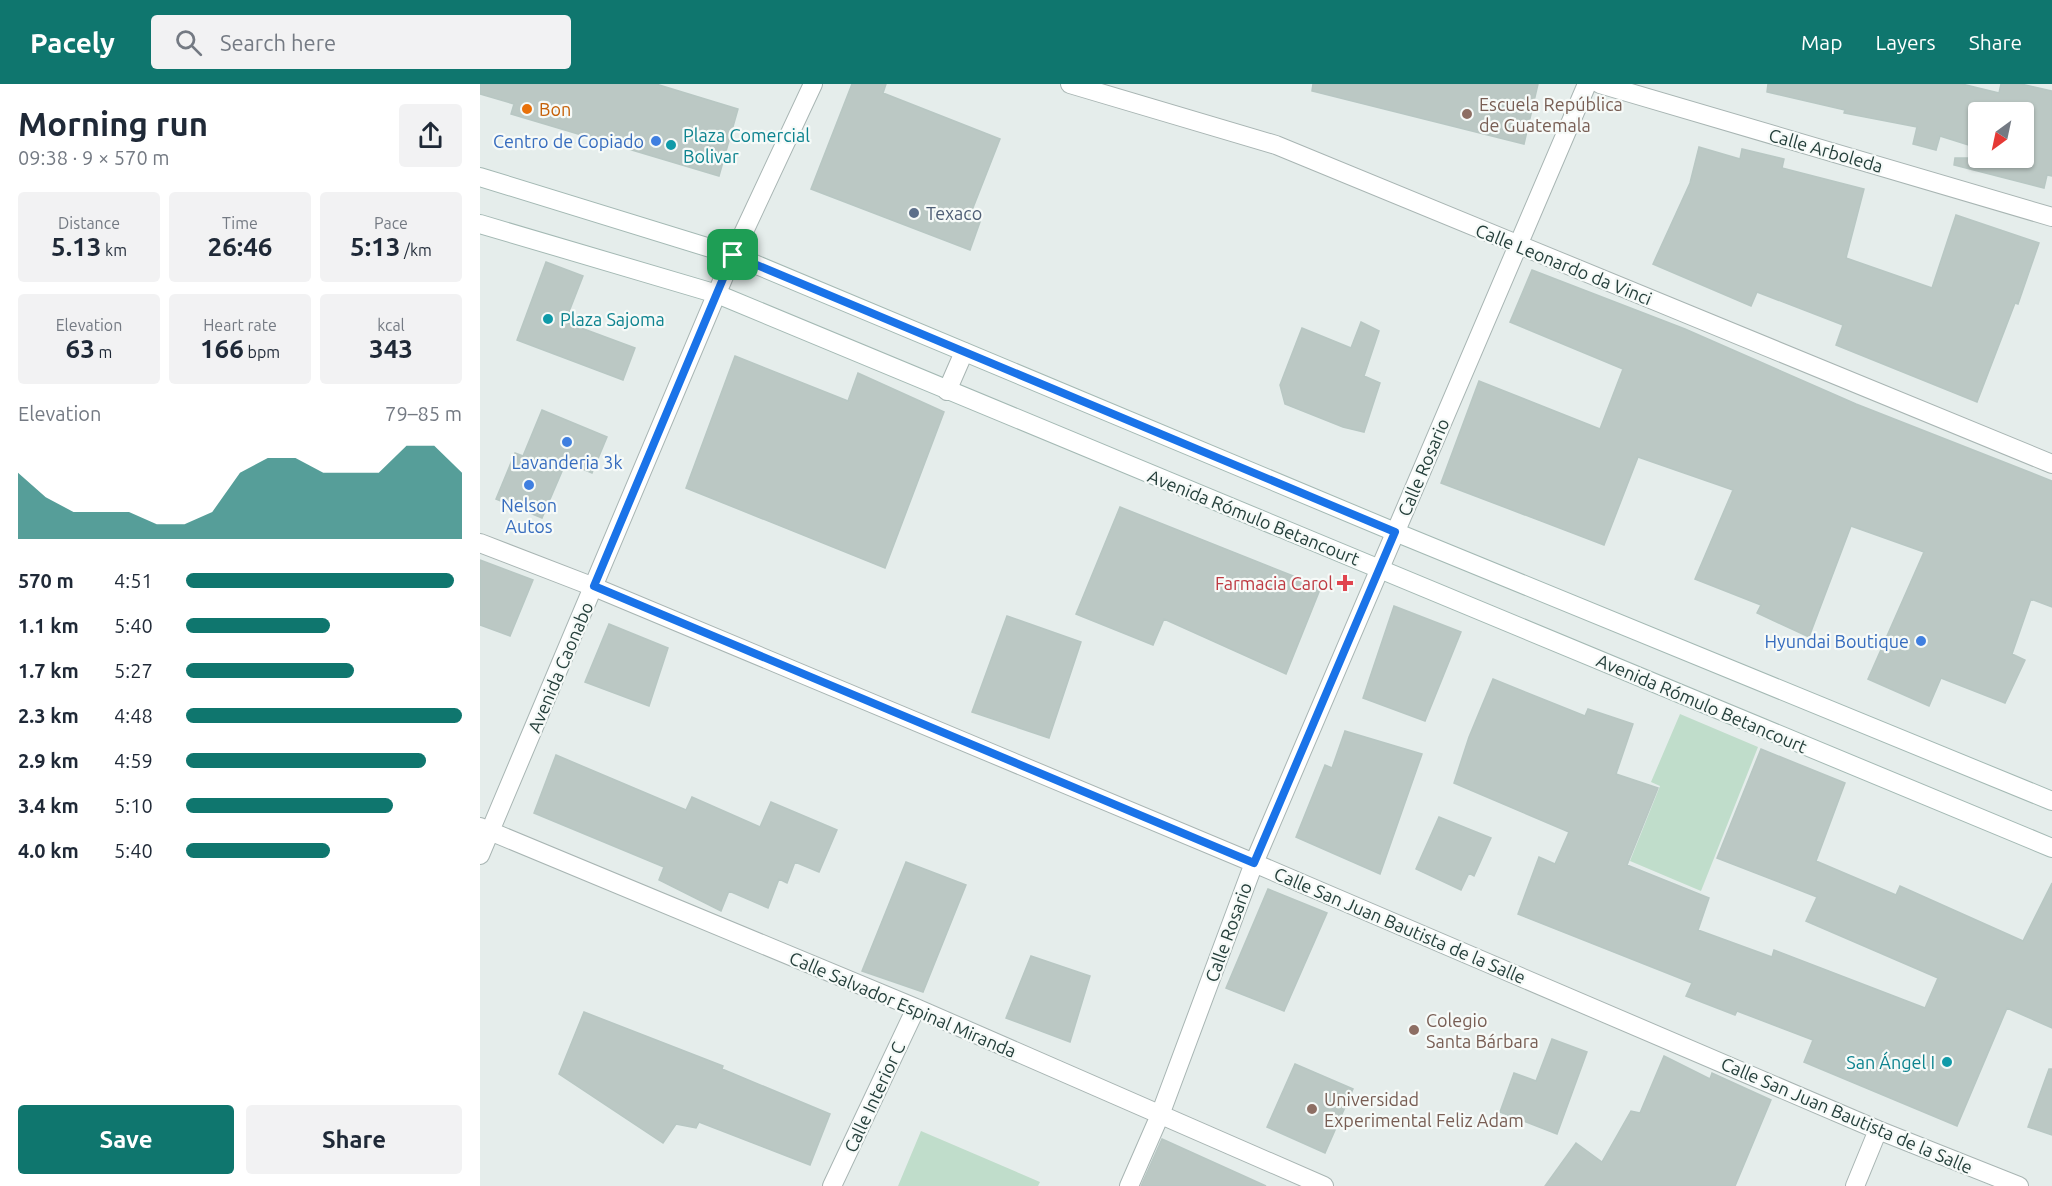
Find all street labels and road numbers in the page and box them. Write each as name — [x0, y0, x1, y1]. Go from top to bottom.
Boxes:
street label: Calle Arboleda — [1767, 124, 1885, 176]
street label: Calle Leonardo da Vinci — [1473, 219, 1655, 309]
street label: Calle Rosario — [1393, 415, 1453, 519]
street label: Avenida Rómulo Betancourt — [1145, 465, 1363, 569]
street label: Avenida Caonabo — [523, 599, 597, 735]
street label: Avenida Rómulo Betancourt — [1594, 650, 1810, 756]
street label: Calle San Juan Bautista de la Salle — [1271, 863, 1529, 987]
street label: Calle Rosario — [1201, 880, 1255, 984]
street label: Calle Salvador Espinal Miranda — [787, 947, 1019, 1061]
street label: Calle Interior C — [840, 1039, 908, 1155]
street label: Calle San Juan Bautista de la Salle — [1718, 1053, 1976, 1177]

